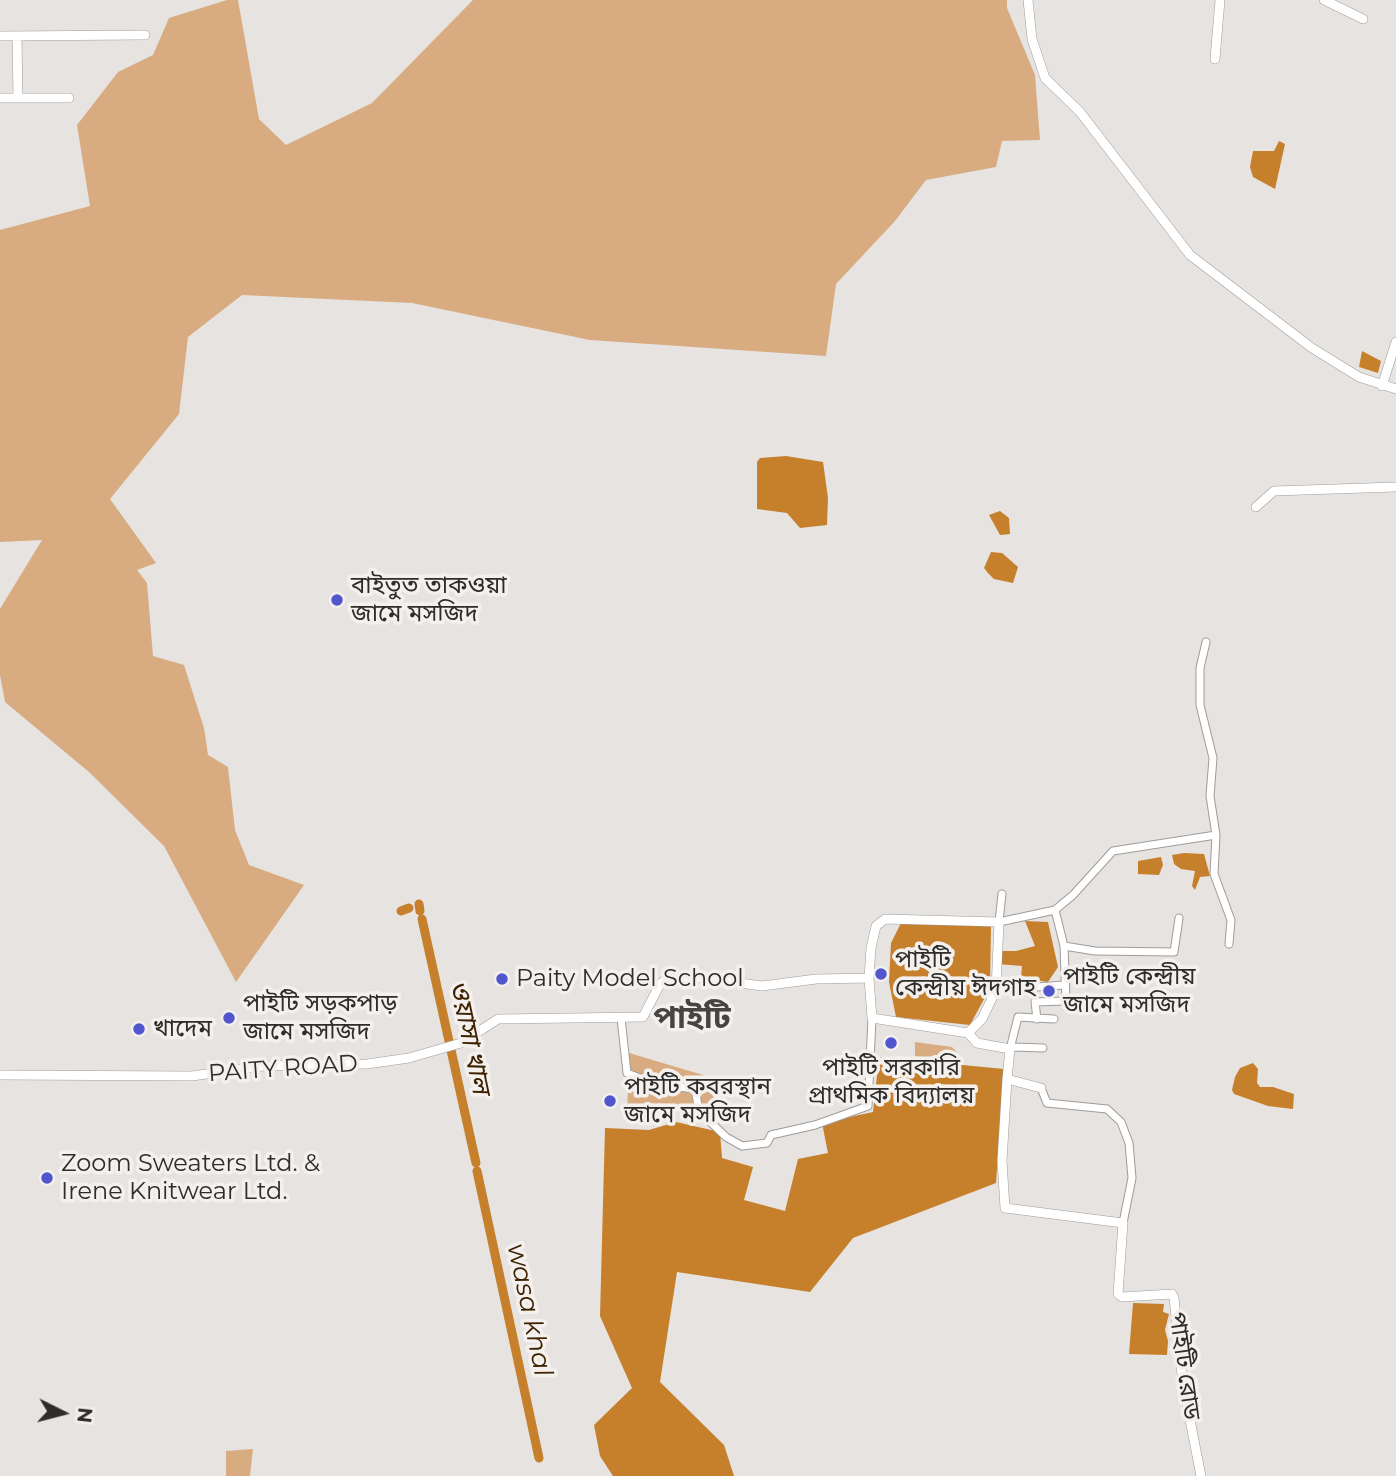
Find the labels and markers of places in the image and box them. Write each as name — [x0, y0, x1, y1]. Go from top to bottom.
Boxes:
place label: বাইতুত তাকওয়া জামে মসজিদ — [351, 572, 507, 628]
marker: বাইতুত তাকওয়া জামে মসজিদ — [329, 592, 345, 608]
place label: পাইটি কেন্দ্রীয় ঈদগাহ — [895, 946, 1036, 1002]
place label: পাইটি কেন্দ্রীয় জামে মসজিদ — [1063, 963, 1195, 1019]
place label: Paity Model School — [516, 965, 744, 993]
marker: পাইটি কেন্দ্রীয় ঈদগাহ — [873, 966, 889, 982]
marker: Paity Model School — [494, 971, 510, 987]
marker: পাইটি কেন্দ্রীয় জামে মসজিদ — [1041, 983, 1057, 999]
place label: পাইটি সড়কপাড় জামে মসজিদ — [243, 990, 397, 1046]
marker: পাইটি সড়কপাড় জামে মসজিদ — [221, 1010, 237, 1026]
place label: খাদেম — [153, 1015, 212, 1043]
marker: খাদেম — [131, 1021, 147, 1037]
marker: পাইটি সরকারি প্রাথমিক বিদ্যালয় — [883, 1035, 899, 1051]
place label: পাইটি সরকারি প্রাথমিক বিদ্যালয় — [808, 1054, 974, 1110]
place label: পাইটি কবরস্থান জামে মসজিদ — [624, 1073, 771, 1129]
marker: পাইটি কবরস্থান জামে মসজিদ — [602, 1093, 618, 1109]
place label: Zoom Sweaters Ltd. & Irene Knitwear Ltd. — [61, 1150, 320, 1206]
marker: Zoom Sweaters Ltd. & Irene Knitwear Ltd. — [39, 1170, 55, 1186]

